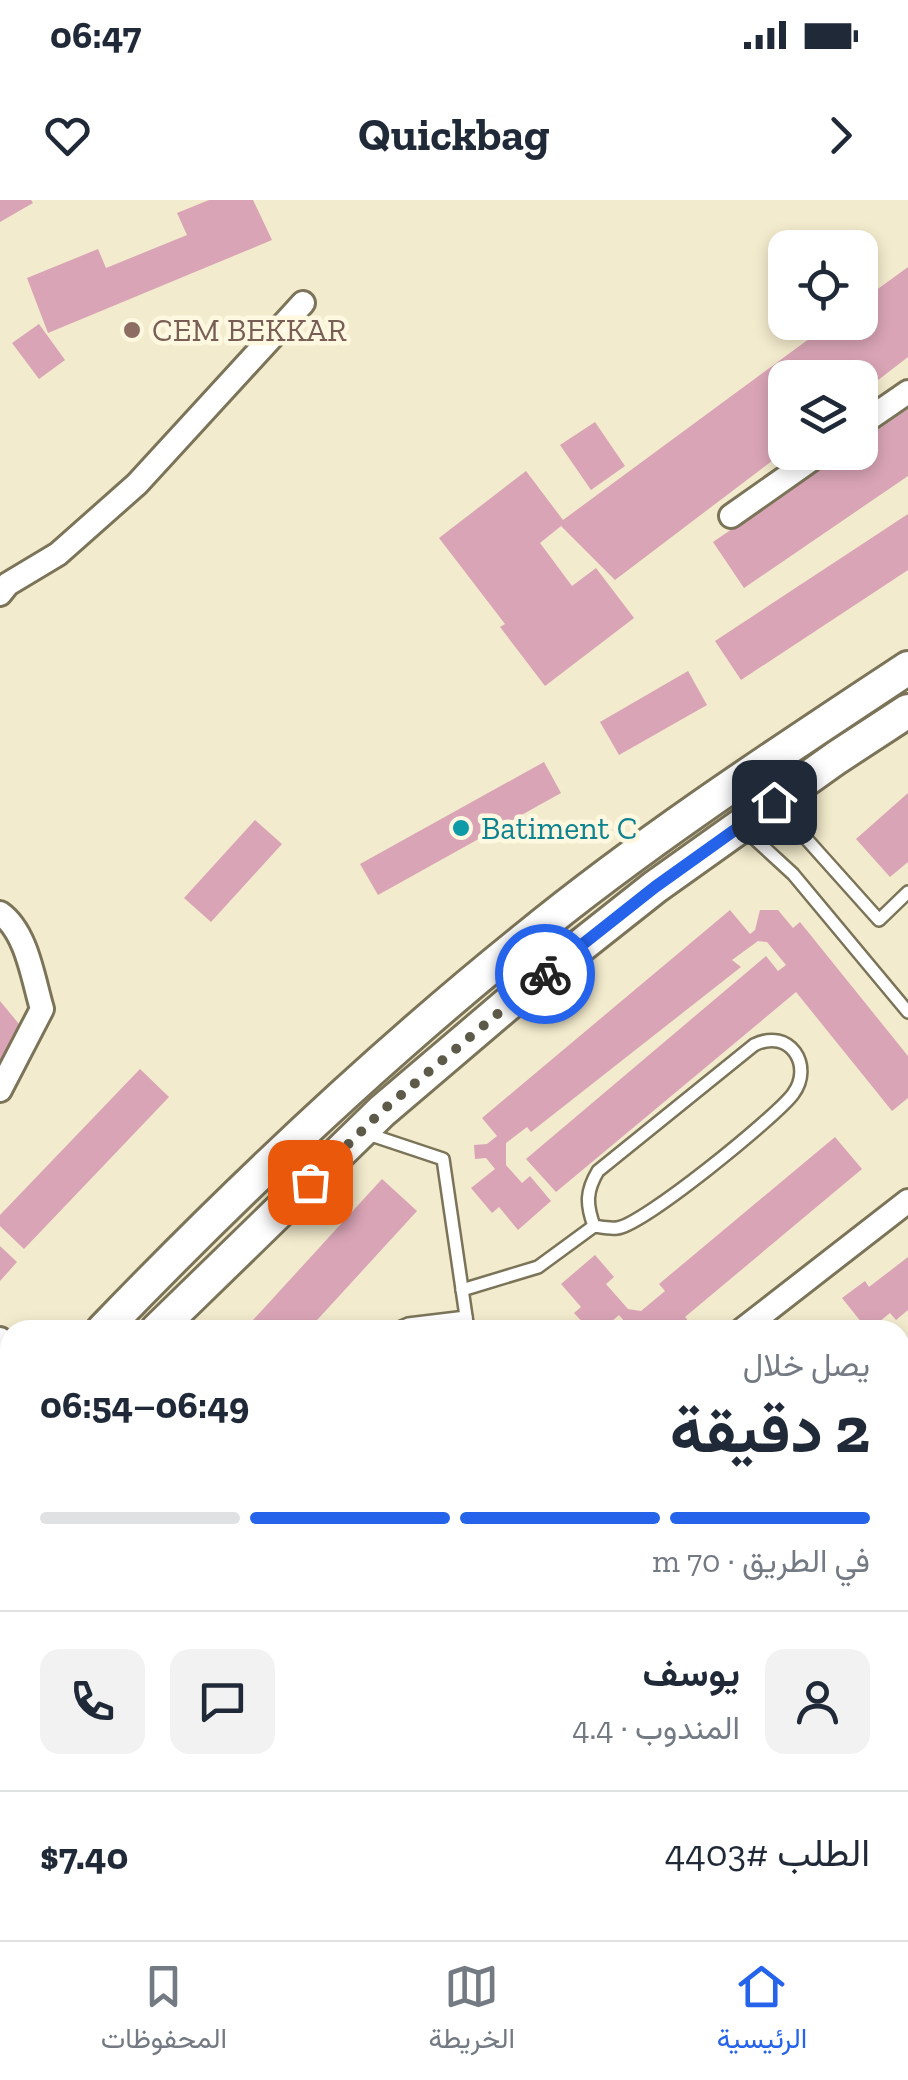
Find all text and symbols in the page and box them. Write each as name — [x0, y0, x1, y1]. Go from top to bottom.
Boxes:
text: 06:47 — [50, 12, 141, 58]
icon: heart — [40, 108, 95, 163]
text: Quickbag — [358, 108, 550, 162]
icon: forward — [813, 108, 868, 163]
map controls — [768, 230, 878, 470]
button: locate — [768, 230, 878, 340]
place label: CEM BEKKAR — [152, 311, 347, 349]
marker: CEM BEKKAR — [121, 319, 143, 341]
button: layers — [768, 360, 878, 470]
pin — [732, 760, 817, 845]
icon: home — [747, 775, 802, 830]
place label: Batiment C — [481, 809, 637, 847]
marker: Batiment C — [450, 817, 472, 839]
courier — [495, 924, 595, 1024]
icon: bike — [518, 947, 573, 1002]
pin — [268, 1140, 353, 1225]
icon: bag — [283, 1155, 338, 1210]
text: يصل خلال — [743, 1346, 870, 1384]
text: 06:49–06:54 — [40, 1382, 249, 1428]
text: 2 دقيقة — [670, 1391, 870, 1469]
text: في الطريق · 70 m — [652, 1542, 870, 1580]
button: phone — [40, 1649, 145, 1754]
button: chat — [170, 1649, 275, 1754]
button: person — [765, 1649, 870, 1754]
text: يوسف — [643, 1650, 740, 1696]
text: المندوب · 4.4 — [572, 1709, 740, 1747]
text: الطلب #4403 — [665, 1830, 870, 1876]
text: $7.40 — [40, 1833, 128, 1879]
tab: المحفوظات — [101, 1959, 227, 2063]
tab: الخريطة — [429, 1959, 515, 2063]
tab: الرئيسية — [717, 1959, 807, 2063]

